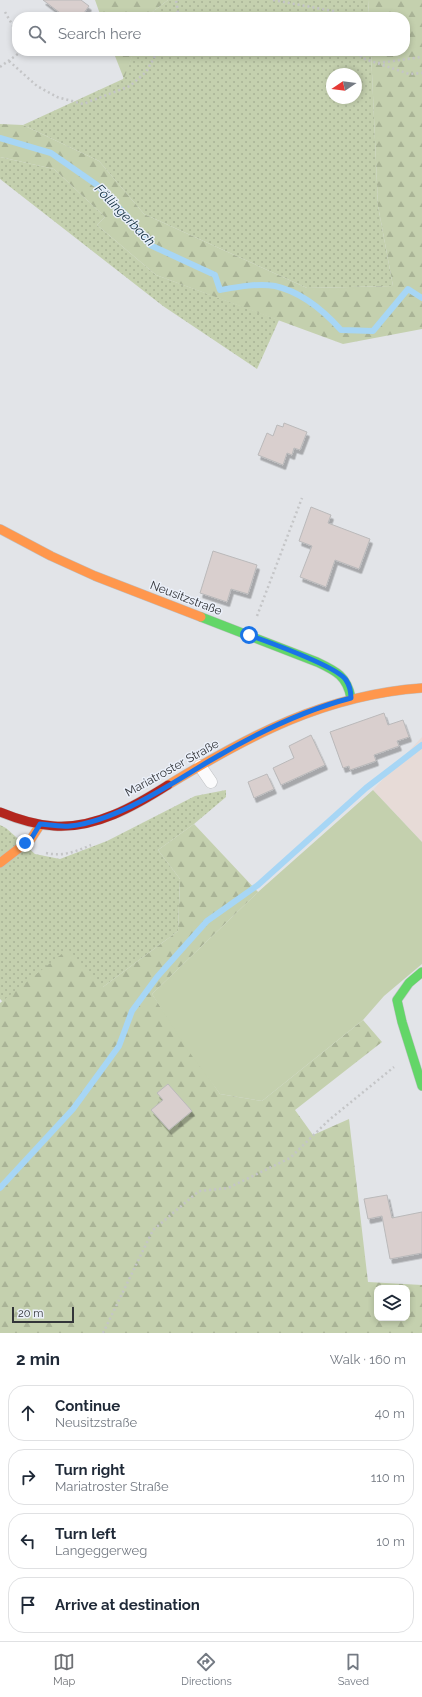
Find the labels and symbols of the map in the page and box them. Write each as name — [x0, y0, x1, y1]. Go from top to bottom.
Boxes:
north arrow — [326, 68, 362, 104]
water label: Föllingerbach — [92, 181, 158, 249]
street label: Neusitzstraße — [148, 578, 224, 618]
route start — [240, 626, 258, 644]
street label: Mariatroster Straße — [123, 736, 221, 800]
route end — [16, 834, 34, 852]
scale bar — [12, 1305, 74, 1324]

